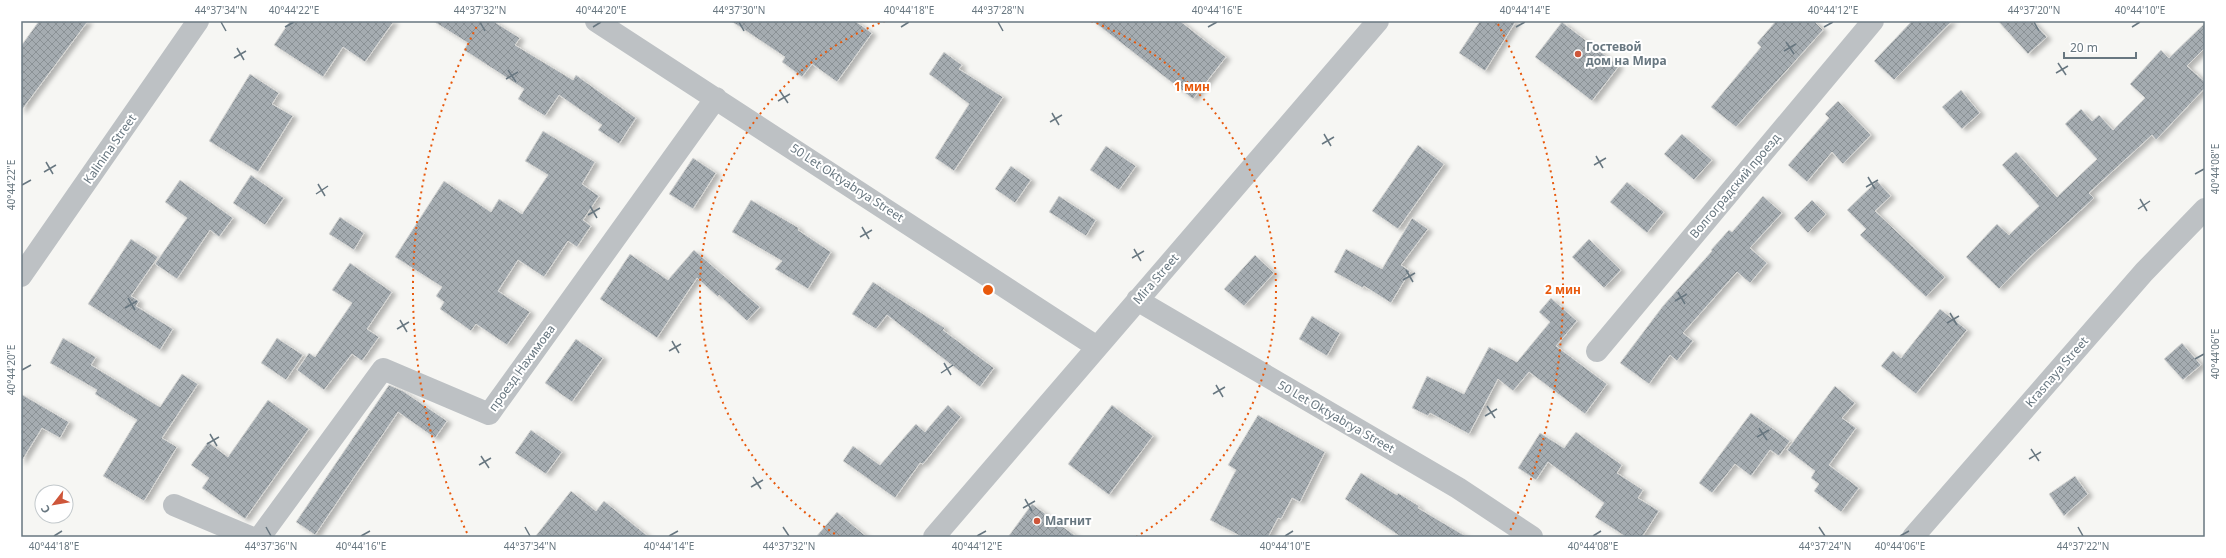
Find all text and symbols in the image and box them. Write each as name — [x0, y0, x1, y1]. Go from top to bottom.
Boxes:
text: 44°37'34"N — [195, 3, 247, 17]
text: 40°44'22"E — [269, 3, 319, 17]
text: 44°37'32"N — [454, 3, 506, 17]
text: 40°44'20"E — [576, 3, 626, 17]
text: 44°37'30"N — [713, 3, 765, 17]
text: 40°44'18"E — [884, 3, 934, 17]
text: 44°37'28"N — [972, 3, 1024, 17]
text: 40°44'16"E — [1192, 3, 1242, 17]
text: 40°44'14"E — [1500, 3, 1550, 17]
text: 40°44'12"E — [1808, 3, 1858, 17]
text: 44°37'20"N — [2008, 3, 2060, 17]
text: 40°44'10"E — [2115, 3, 2165, 17]
scale bar — [2064, 34, 2136, 60]
place label: Гостевой дом на Мира — [1586, 38, 1667, 69]
text: 20 m — [2070, 39, 2098, 56]
marker: Гостевой дом на Мира — [1573, 49, 1583, 59]
text: 1 мин — [1174, 78, 1210, 95]
street label: Kalinina Street — [79, 110, 140, 187]
street label: Волгоградский проезд — [1686, 129, 1784, 242]
street label: 50 Let Oktyabrya Street — [787, 139, 908, 226]
text: 40°44'08"E — [2208, 144, 2222, 194]
text: 40°44'22"E — [4, 160, 18, 210]
street label: Mira Street — [1129, 249, 1183, 308]
text: 2 мин — [1545, 281, 1581, 298]
centre of rings — [981, 283, 995, 297]
street label: проезд Нахимова — [484, 321, 559, 414]
text: 40°44'06"E — [2208, 329, 2222, 379]
street label: Krasnaya Street — [2021, 332, 2092, 411]
text: 40°44'20"E — [4, 345, 18, 395]
street label: 50 Let Oktyabrya Street — [1275, 376, 1398, 457]
north arrow — [34, 484, 74, 524]
text: С — [37, 502, 53, 516]
place label: Магнит — [1045, 512, 1091, 529]
marker: Магнит — [1032, 516, 1042, 526]
text: 40°44'18"E — [29, 539, 79, 553]
text: 44°37'36"N — [245, 539, 297, 553]
text: 40°44'16"E — [336, 539, 386, 553]
text: 44°37'34"N — [504, 539, 556, 553]
text: 40°44'14"E — [644, 539, 694, 553]
text: 44°37'32"N — [763, 539, 815, 553]
text: 40°44'12"E — [952, 539, 1002, 553]
text: 40°44'10"E — [1260, 539, 1310, 553]
text: 40°44'08"E — [1568, 539, 1618, 553]
text: 44°37'24"N — [1799, 539, 1851, 553]
text: 40°44'06"E — [1875, 539, 1925, 553]
text: 44°37'22"N — [2057, 539, 2109, 553]

